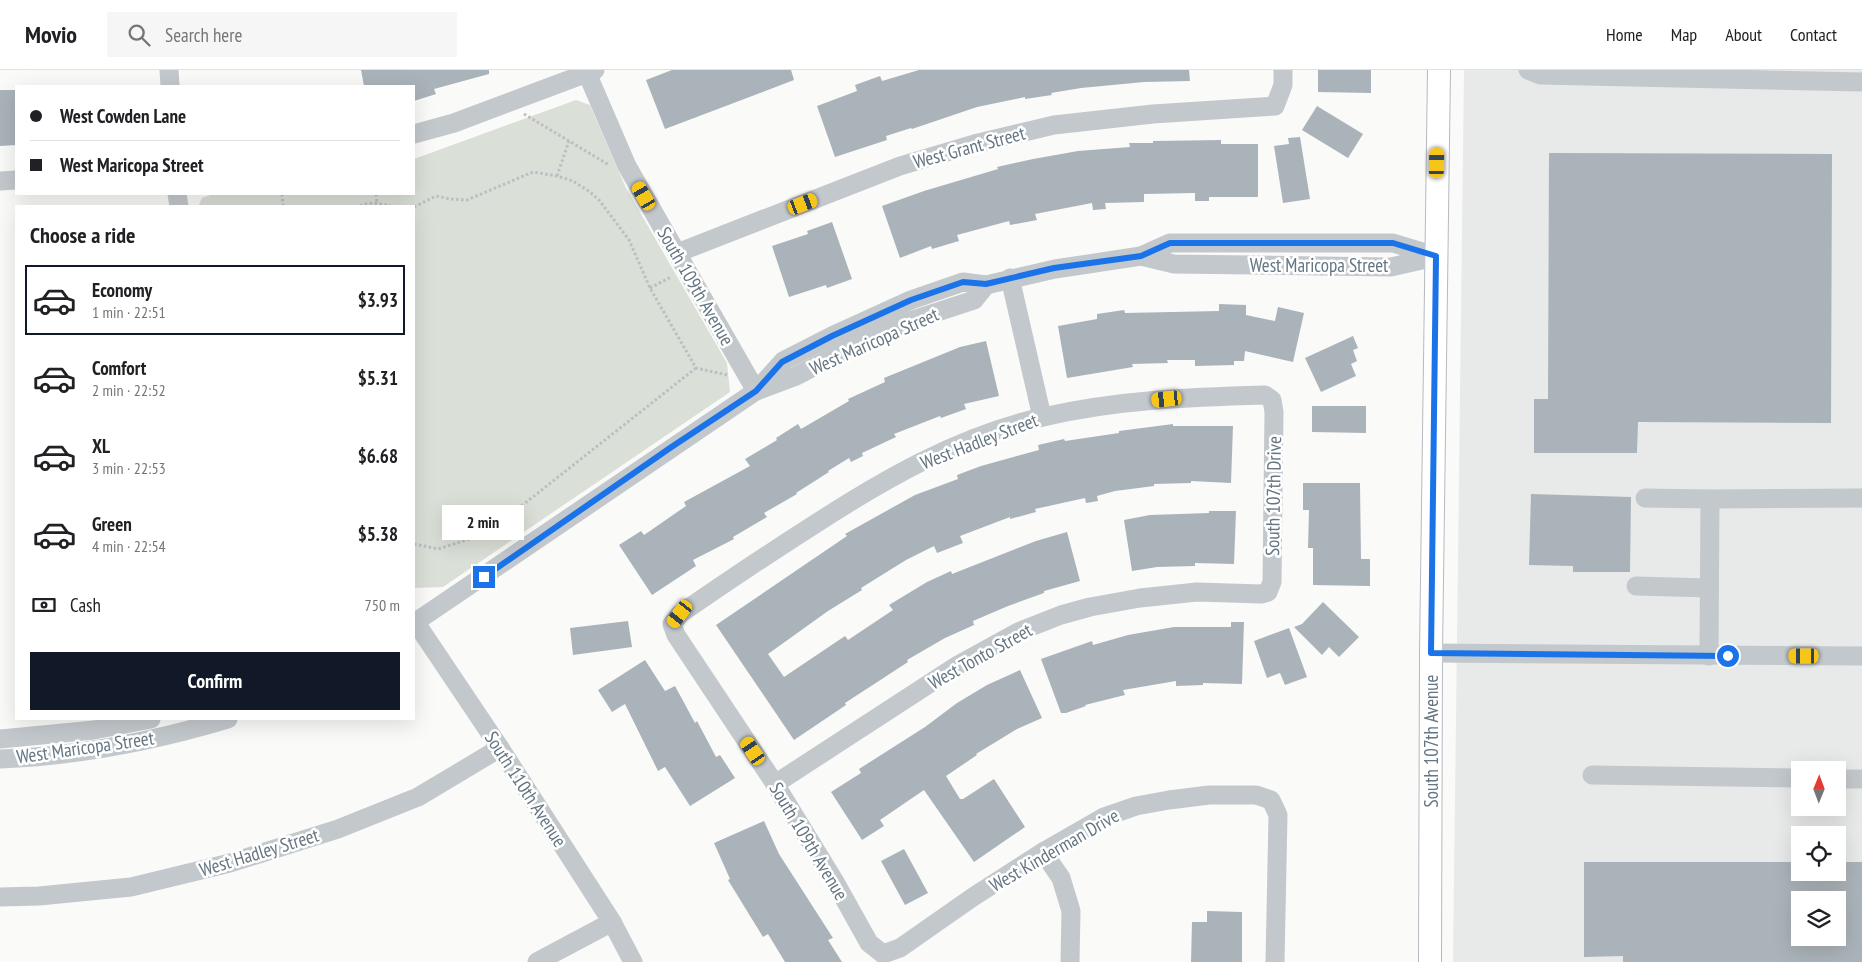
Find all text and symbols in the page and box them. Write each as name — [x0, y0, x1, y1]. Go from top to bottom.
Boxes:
search box — [107, 12, 457, 57]
text: Movio — [25, 19, 77, 50]
icon: search — [125, 21, 153, 49]
text: Search here — [165, 23, 242, 47]
text: Home — [1606, 23, 1643, 46]
text: Map — [1671, 23, 1697, 46]
text: About — [1725, 23, 1762, 46]
text: Contact — [1790, 23, 1837, 46]
text: West Cowden Lane — [60, 104, 186, 128]
street label: West Grant Street — [911, 120, 1028, 173]
car — [1429, 148, 1444, 178]
text: West Maricopa Street — [60, 153, 204, 177]
car — [630, 179, 657, 213]
car — [786, 192, 819, 216]
text: Choose a ride — [30, 221, 135, 249]
street label: South 109th Avenue — [652, 222, 740, 350]
street label: West Maricopa Street — [1250, 253, 1389, 277]
icon: car — [32, 278, 77, 323]
text: Economy — [92, 278, 152, 302]
text: $3.93 — [358, 288, 398, 312]
text: 1 min · 22:51 — [92, 302, 166, 322]
street label: West Maricopa Street — [806, 302, 943, 380]
icon: car — [32, 356, 77, 401]
text: Comfort — [92, 356, 146, 380]
text: $5.31 — [358, 366, 398, 390]
text: 2 min · 22:52 — [92, 380, 166, 400]
car — [1151, 390, 1182, 408]
street label: West Hadley Street — [917, 407, 1042, 474]
icon: car — [32, 434, 77, 479]
text: XL — [92, 434, 110, 458]
street label: South 107th Drive — [1260, 436, 1286, 556]
text: $6.68 — [358, 444, 398, 468]
text: 3 min · 22:53 — [92, 458, 166, 478]
callout: 2 min — [443, 504, 525, 540]
icon: car — [32, 512, 77, 557]
text: Green — [92, 512, 132, 536]
text: 2 min — [467, 512, 499, 532]
text: $5.38 — [358, 522, 398, 546]
text: 4 min · 22:54 — [92, 536, 166, 556]
route end — [473, 566, 495, 588]
icon: cash — [30, 591, 58, 619]
text: Cash — [70, 593, 101, 617]
text: 750 m — [365, 595, 400, 615]
car — [664, 598, 695, 630]
street label: West Tonto Street — [924, 617, 1037, 694]
route start — [1717, 645, 1739, 667]
car — [1789, 649, 1819, 664]
button: Confirm — [30, 652, 400, 710]
street label: South 107th Avenue — [1419, 674, 1443, 807]
street label: West Maricopa Street — [15, 725, 156, 769]
street label: South 110th Avenue — [480, 727, 572, 851]
car — [738, 734, 767, 768]
north arrow — [1791, 761, 1846, 816]
map controls — [1791, 761, 1846, 946]
street label: South 109th Avenue — [764, 778, 854, 904]
street label: West Kinderman Drive — [985, 803, 1123, 897]
street label: West Hadley Street — [196, 822, 322, 882]
button: locate — [1791, 826, 1846, 881]
button: layers — [1791, 891, 1846, 946]

